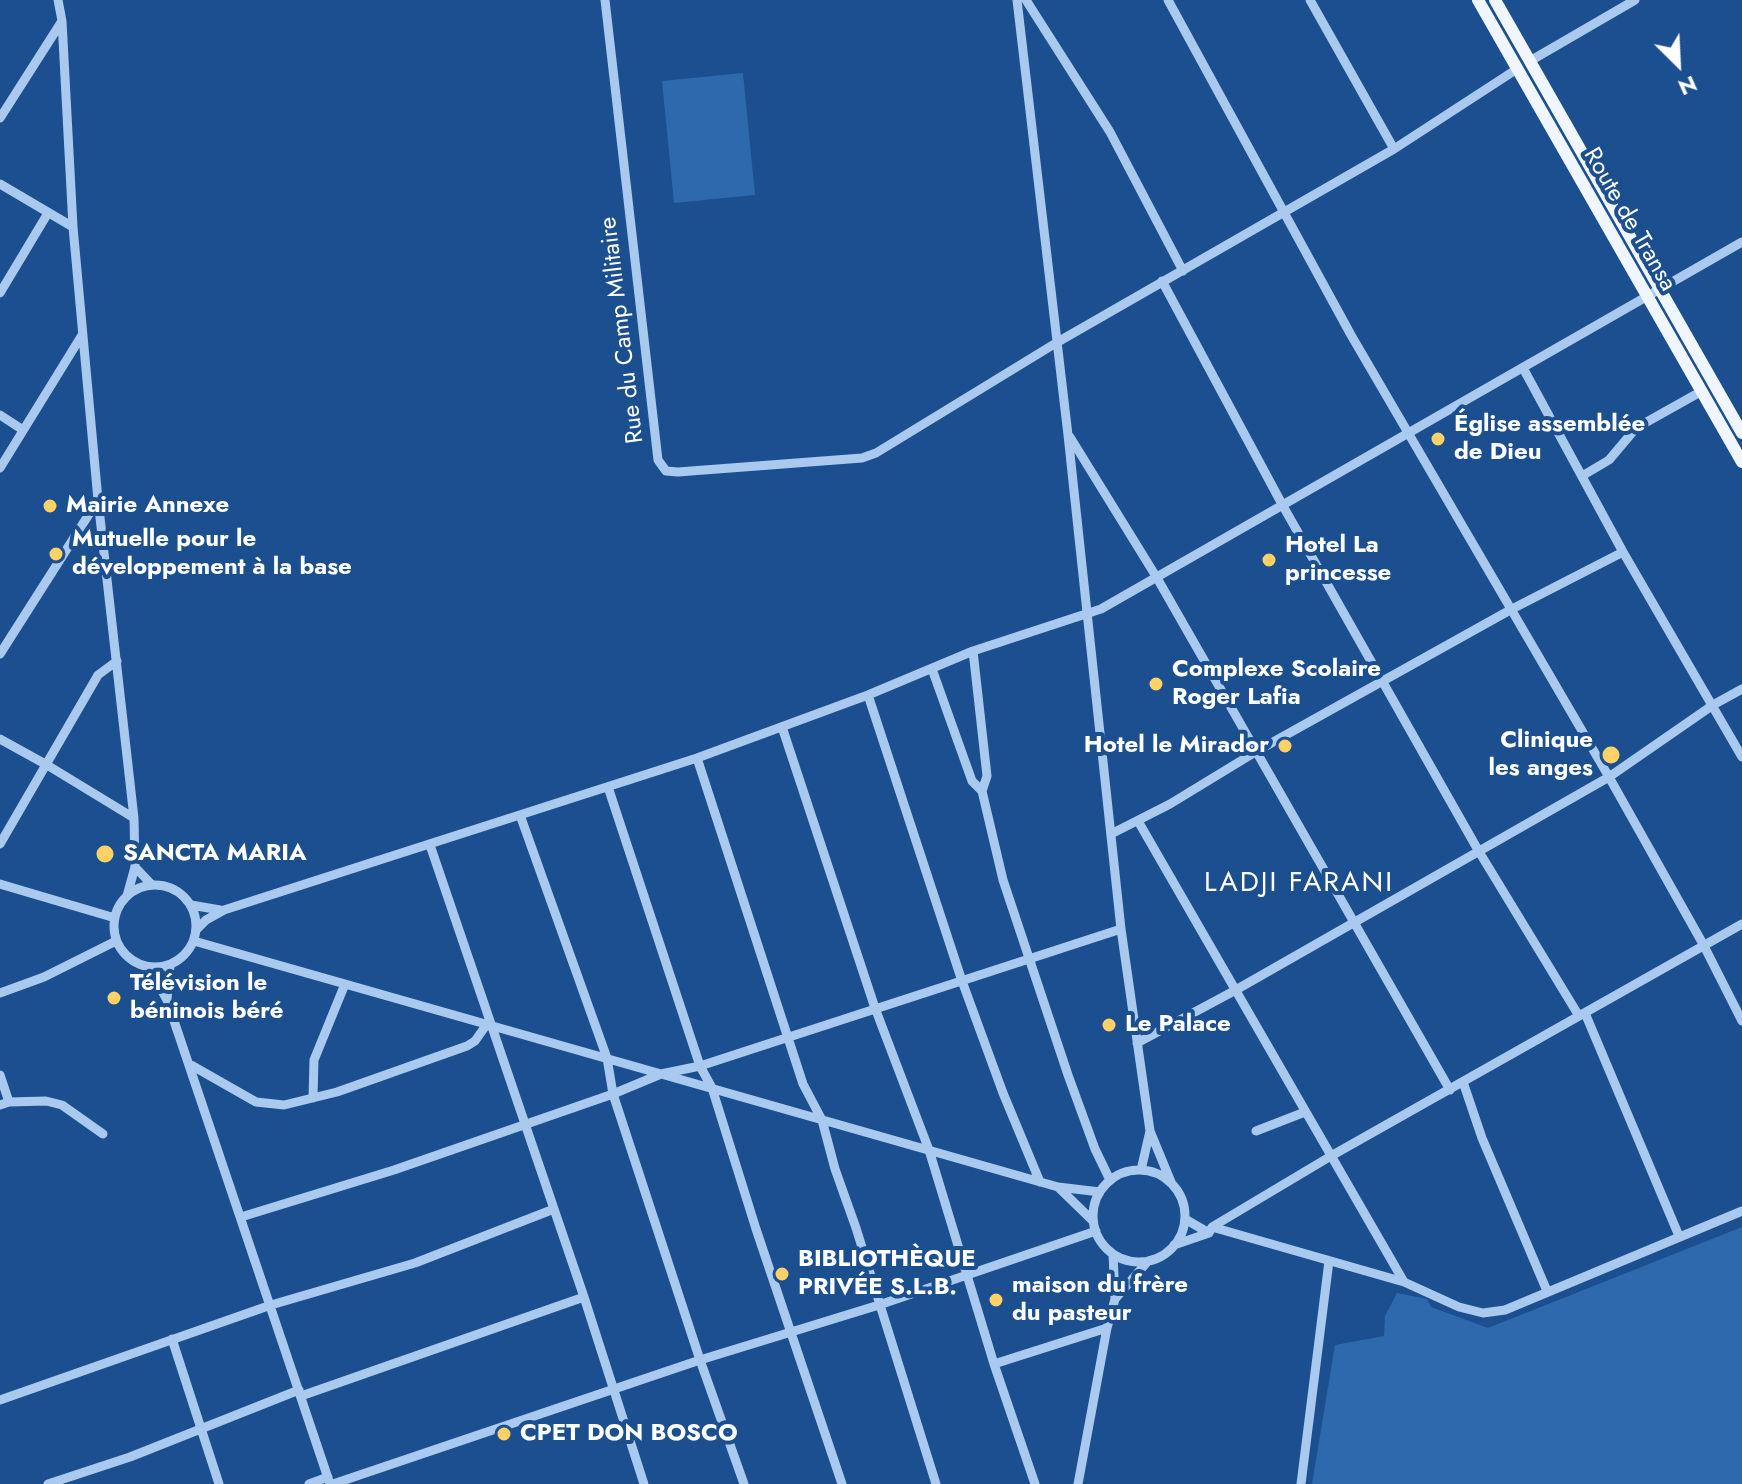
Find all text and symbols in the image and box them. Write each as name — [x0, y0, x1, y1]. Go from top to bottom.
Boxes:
north arrow — [1638, 24, 1718, 104]
text: N — [1673, 68, 1702, 104]
street label: Route de Transa — [1576, 143, 1682, 297]
street label: Rue du Camp Militaire — [595, 215, 651, 445]
place label: Église assemblée de Dieu — [1454, 411, 1645, 467]
marker: Église assemblée de Dieu — [1429, 430, 1447, 448]
place label: Mairie Annexe — [66, 492, 229, 520]
marker: Mairie Annexe — [41, 497, 59, 515]
place label: Mutuelle pour le développement à la base — [72, 526, 352, 582]
place label: Hotel La princesse — [1285, 532, 1391, 588]
marker: Mutuelle pour le développement à la base — [47, 545, 65, 563]
marker: Hotel La princesse — [1260, 551, 1278, 569]
place label: Complexe Scolaire Roger Lafia — [1172, 656, 1381, 712]
marker: Complexe Scolaire Roger Lafia — [1147, 675, 1165, 693]
place label: Clinique les anges — [1489, 727, 1593, 783]
place label: Hotel le Mirador — [1084, 732, 1269, 760]
marker: Hotel le Mirador — [1276, 737, 1294, 755]
marker: Clinique les anges — [1600, 744, 1622, 766]
place label: SANCTA MARIA — [123, 840, 307, 868]
marker: SANCTA MARIA — [94, 843, 116, 865]
district label: LADJI FARANI — [1204, 867, 1394, 901]
place label: Télévision le béninois béré — [130, 970, 284, 1026]
marker: Télévision le béninois béré — [105, 989, 123, 1007]
place label: Le Palace — [1125, 1011, 1231, 1039]
marker: Le Palace — [1100, 1016, 1118, 1034]
place label: BIBLIOTHÈQUE PRIVÉE S.L.B. — [798, 1246, 976, 1302]
marker: BIBLIOTHÈQUE PRIVÉE S.L.B. — [773, 1265, 791, 1283]
place label: maison du frère du pasteur — [1012, 1272, 1188, 1328]
marker: maison du frère du pasteur — [987, 1291, 1005, 1309]
place label: CPET DON BOSCO — [520, 1420, 738, 1448]
marker: CPET DON BOSCO — [495, 1425, 513, 1443]

